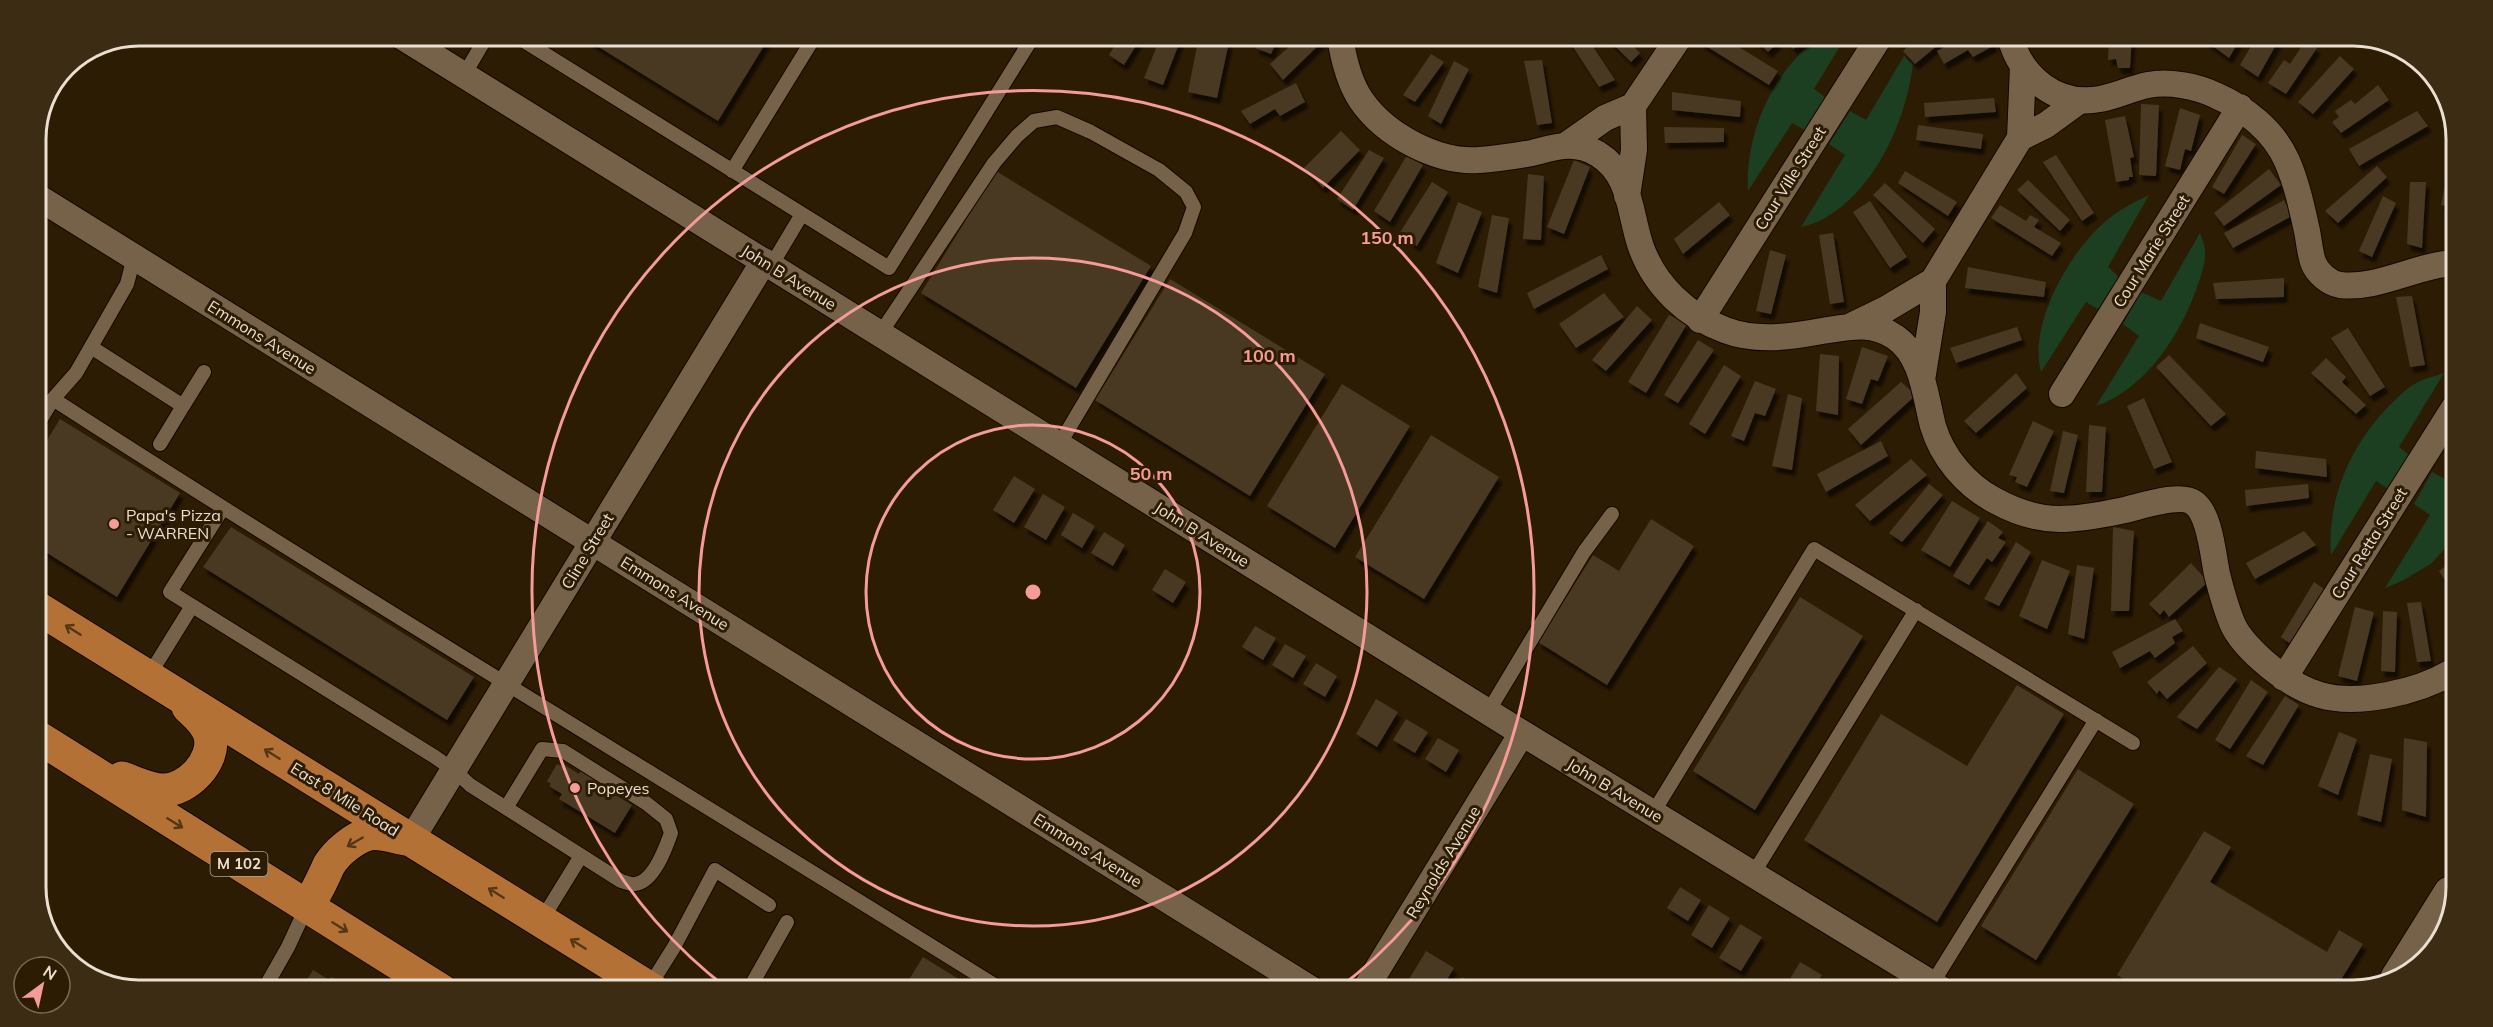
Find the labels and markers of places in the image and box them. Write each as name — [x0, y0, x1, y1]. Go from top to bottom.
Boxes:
place label: Papa's Pizza - WARREN — [126, 505, 221, 543]
marker: Papa's Pizza - WARREN — [107, 517, 121, 531]
centre of rings — [1023, 582, 1043, 602]
place label: Popeyes — [587, 778, 649, 798]
marker: Popeyes — [568, 781, 582, 795]

